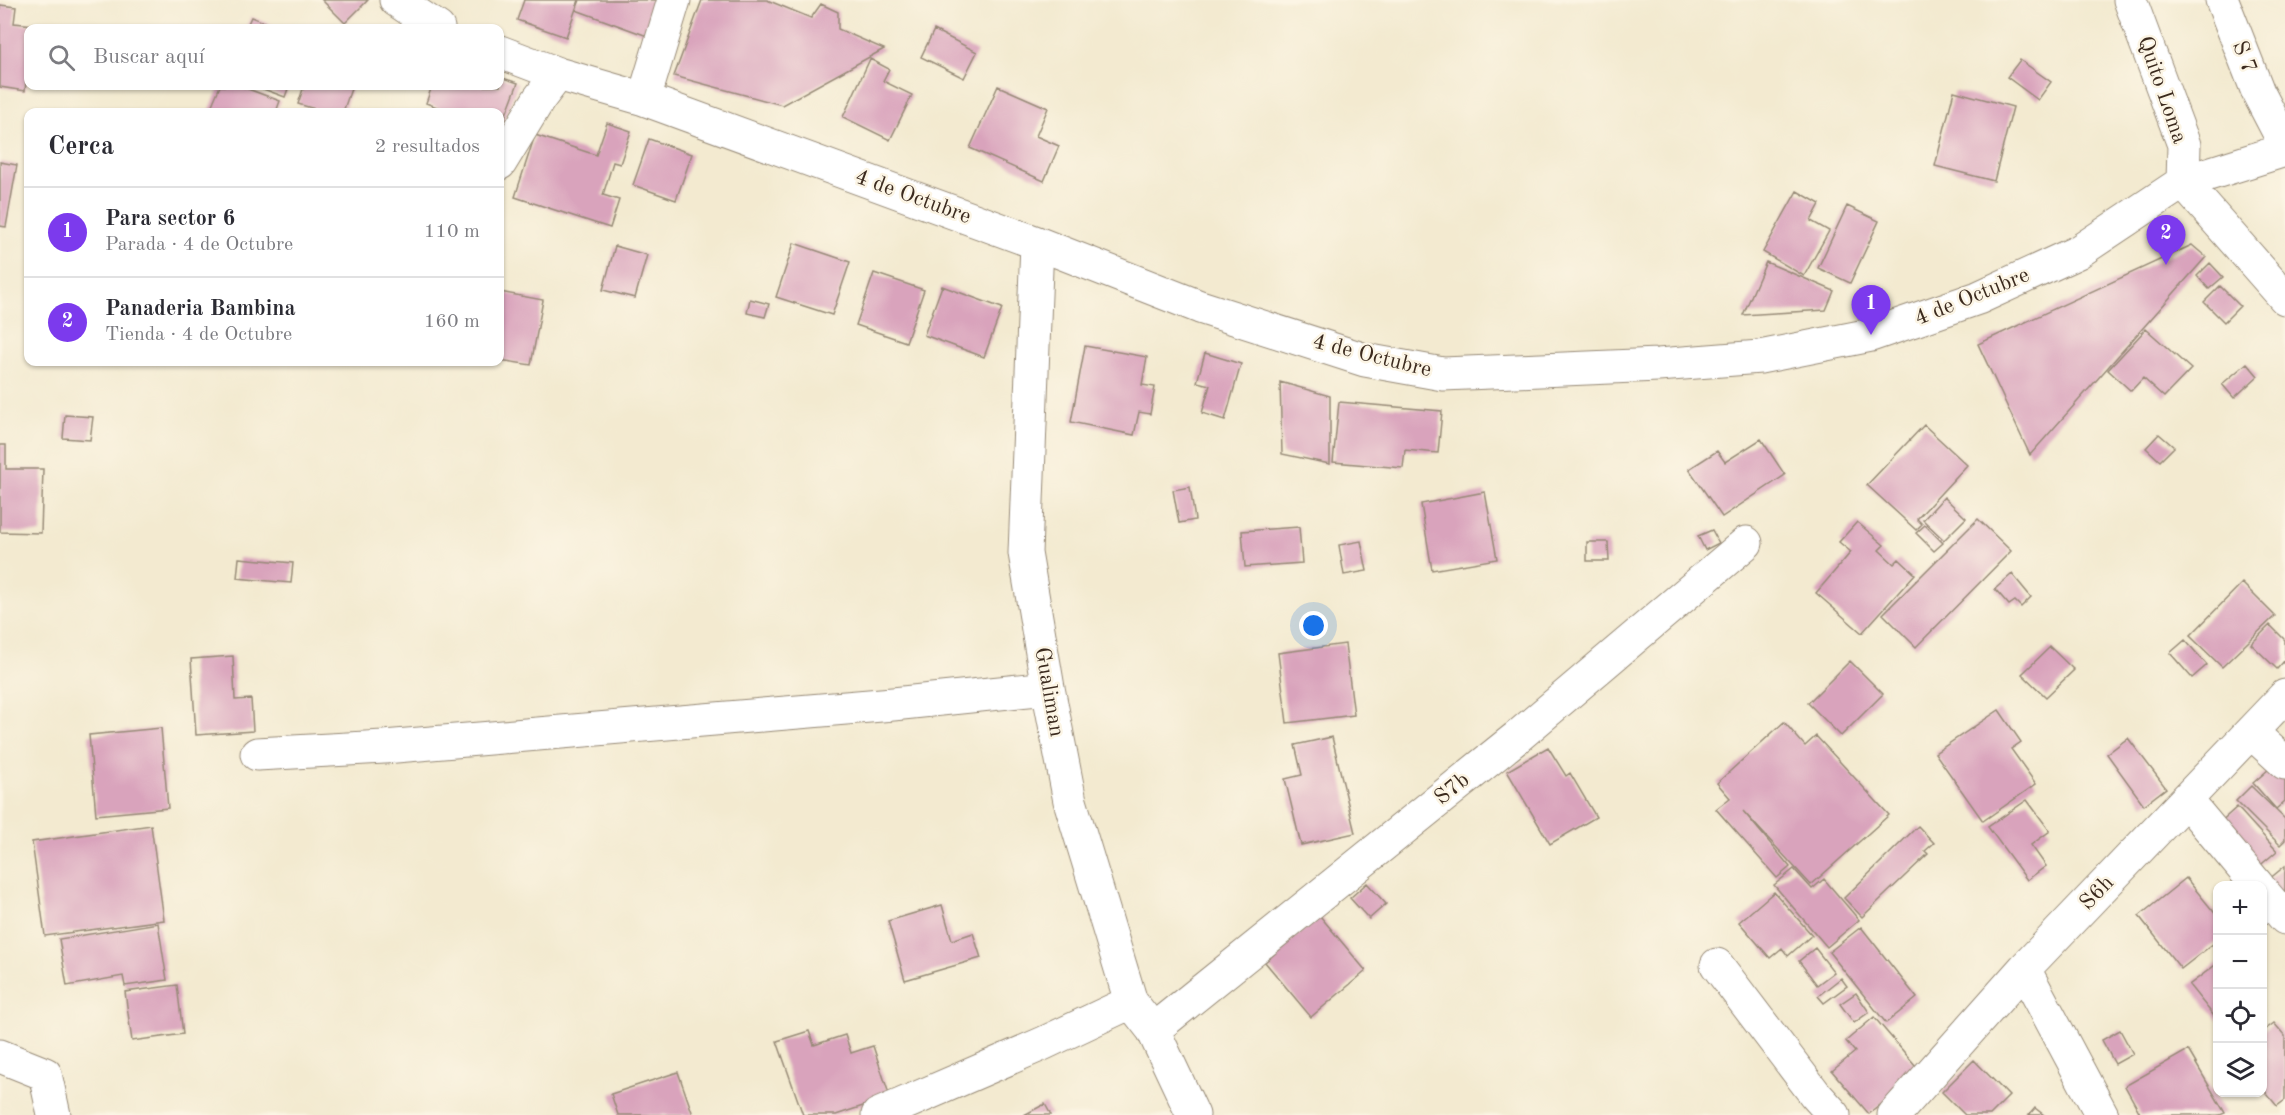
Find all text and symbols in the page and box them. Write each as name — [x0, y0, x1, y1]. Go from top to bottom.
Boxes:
search box — [24, 24, 504, 90]
street label: Quito Loma — [2133, 34, 2191, 147]
street label: S 7 — [2228, 38, 2260, 76]
icon: search — [45, 41, 78, 74]
text: Buscar aquí — [93, 46, 205, 68]
text: Cerca — [48, 134, 114, 160]
text: 2 resultados — [375, 137, 480, 157]
street label: 4 de Octubre — [852, 166, 974, 228]
text: Para sector 6 — [105, 208, 235, 230]
pin: 2 — [2146, 216, 2186, 265]
text: 1 — [62, 222, 73, 242]
text: 110 m — [424, 222, 480, 242]
text: Parada · 4 de Octubre — [105, 235, 293, 255]
street label: 4 de Octubre — [1912, 264, 2032, 330]
pin: 1 — [1852, 286, 1890, 335]
text: Panaderia Bambina — [105, 298, 296, 320]
text: 2 — [62, 312, 73, 332]
text: 160 m — [424, 312, 480, 332]
text: Tienda · 4 de Octubre — [105, 325, 292, 345]
street label: 4 de Octubre — [1310, 331, 1434, 381]
your location — [1299, 611, 1328, 640]
street label: Gualiman — [1030, 645, 1068, 739]
street label: S7b — [1430, 769, 1474, 809]
street label: S6h — [2076, 872, 2118, 914]
map controls — [2213, 881, 2267, 1097]
button: + — [2213, 881, 2267, 935]
button: − — [2213, 935, 2267, 989]
button: locate — [2213, 989, 2267, 1043]
button: layers — [2213, 1043, 2267, 1097]

